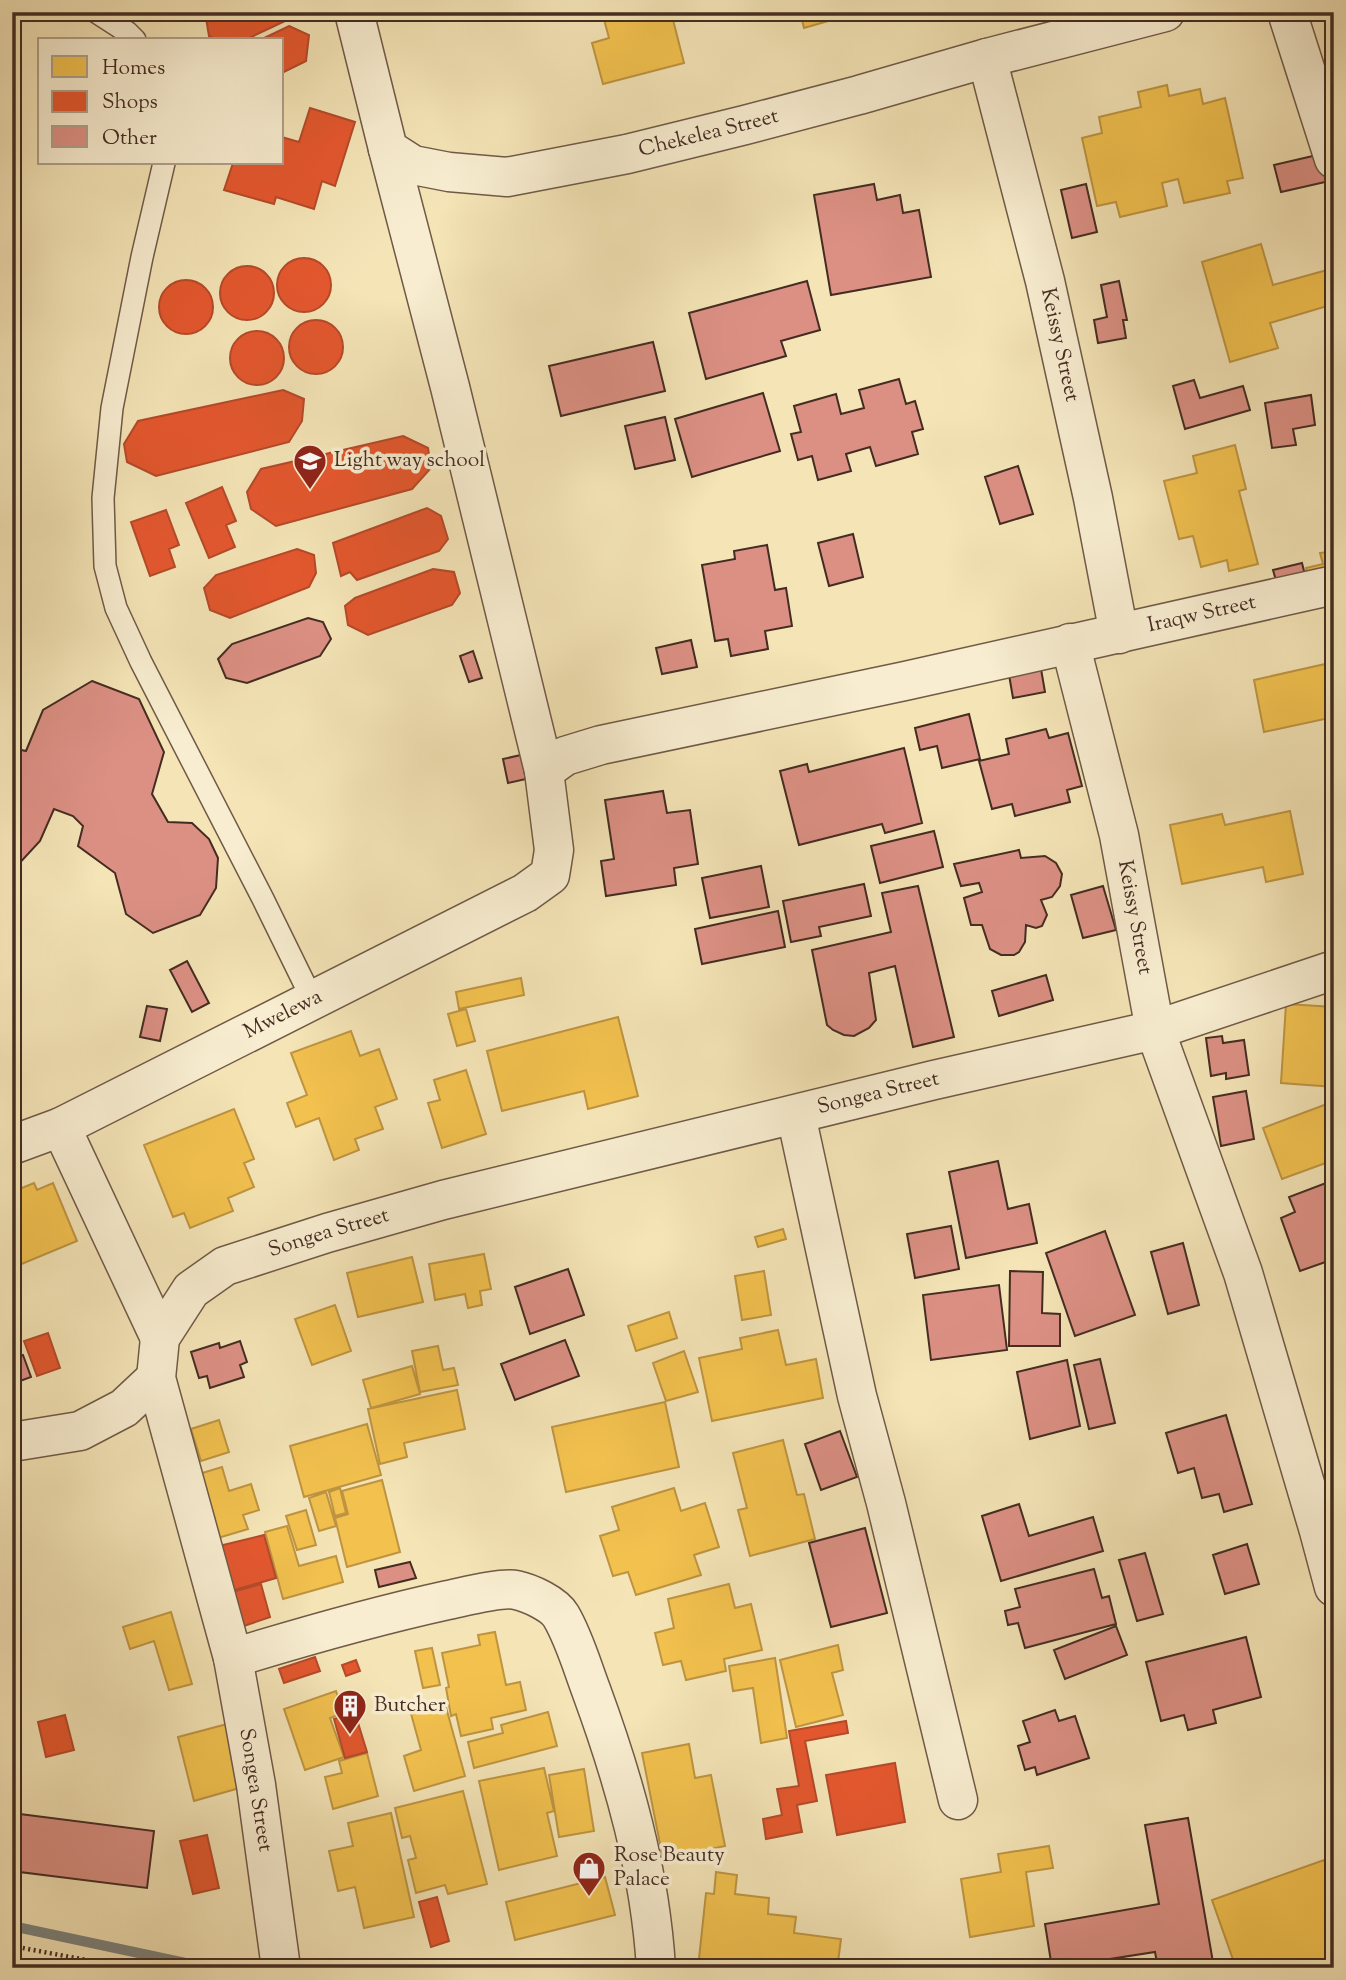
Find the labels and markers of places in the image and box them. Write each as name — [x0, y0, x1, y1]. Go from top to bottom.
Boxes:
school or university icon: Light way school — [291, 442, 329, 491]
place label: Light way school — [334, 446, 485, 476]
building icon: Butcher — [331, 1687, 369, 1736]
place label: Butcher — [374, 1691, 446, 1721]
place label: Rose Beauty Palace — [614, 1841, 725, 1895]
shop icon: Rose Beauty Palace — [570, 1849, 608, 1898]

